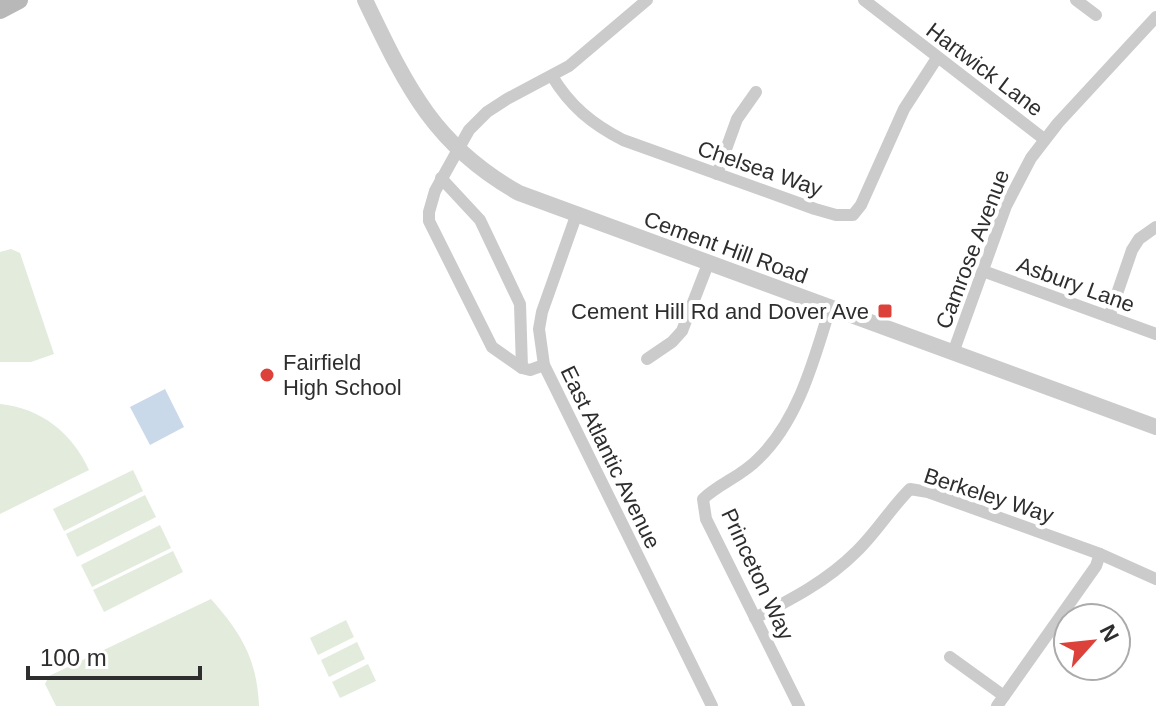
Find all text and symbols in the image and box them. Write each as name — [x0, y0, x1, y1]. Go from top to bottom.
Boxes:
street label: Hartwick Lane — [922, 17, 1048, 121]
street label: Chelsea Way — [694, 135, 825, 201]
street label: Camrose Avenue — [931, 166, 1014, 332]
street label: Cement Hill Road — [641, 206, 811, 289]
street label: Asbury Lane — [1014, 252, 1138, 317]
place label: Cement Hill Rd and Dover Ave — [571, 299, 869, 324]
marker: Cement Hill Rd and Dover Ave — [876, 302, 894, 320]
place label: Fairfield High School — [283, 350, 402, 400]
street label: East Atlantic Avenue — [555, 362, 666, 553]
marker: Fairfield High School — [258, 366, 276, 384]
street label: Berkeley Way — [921, 463, 1057, 528]
street label: Princeton Way — [716, 504, 799, 644]
north arrow — [1052, 602, 1132, 682]
text: N — [1095, 620, 1124, 646]
scale bar — [28, 630, 200, 680]
text: 100 m — [40, 644, 107, 671]

